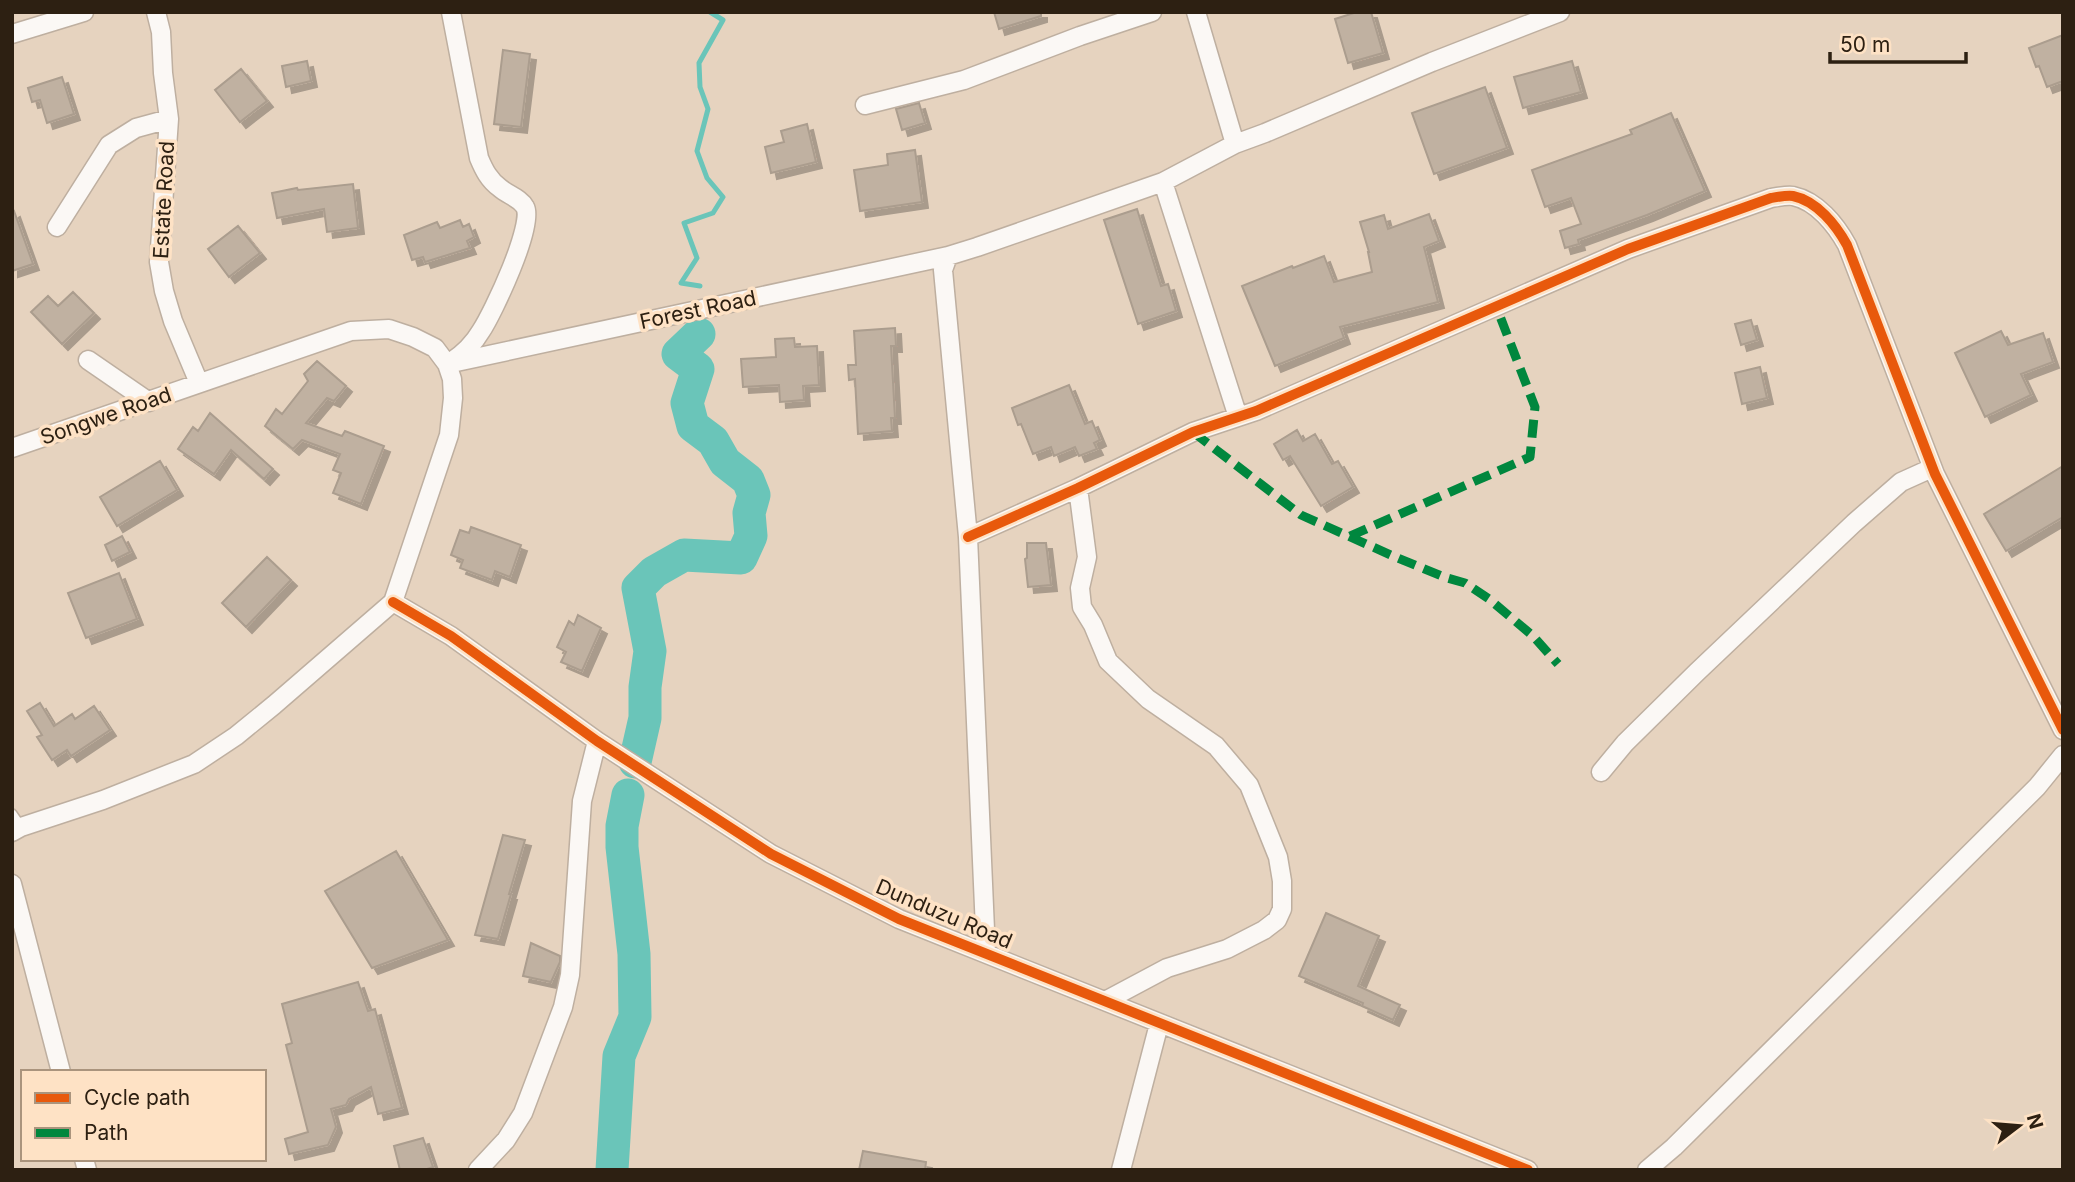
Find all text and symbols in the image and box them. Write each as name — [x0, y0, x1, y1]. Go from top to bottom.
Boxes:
scale bar — [1830, 21, 1966, 65]
text: 50 m — [1840, 32, 1890, 57]
street label: Estate Road — [148, 140, 179, 260]
street label: Forest Road — [637, 285, 758, 334]
street label: Songwe Road — [37, 381, 175, 450]
street label: Dunduzu Road — [872, 874, 1016, 954]
legend — [21, 1070, 266, 1161]
text: Cycle path — [84, 1085, 190, 1110]
north arrow — [1984, 1091, 2054, 1161]
text: N — [2022, 1111, 2048, 1132]
text: Path — [84, 1120, 129, 1145]

